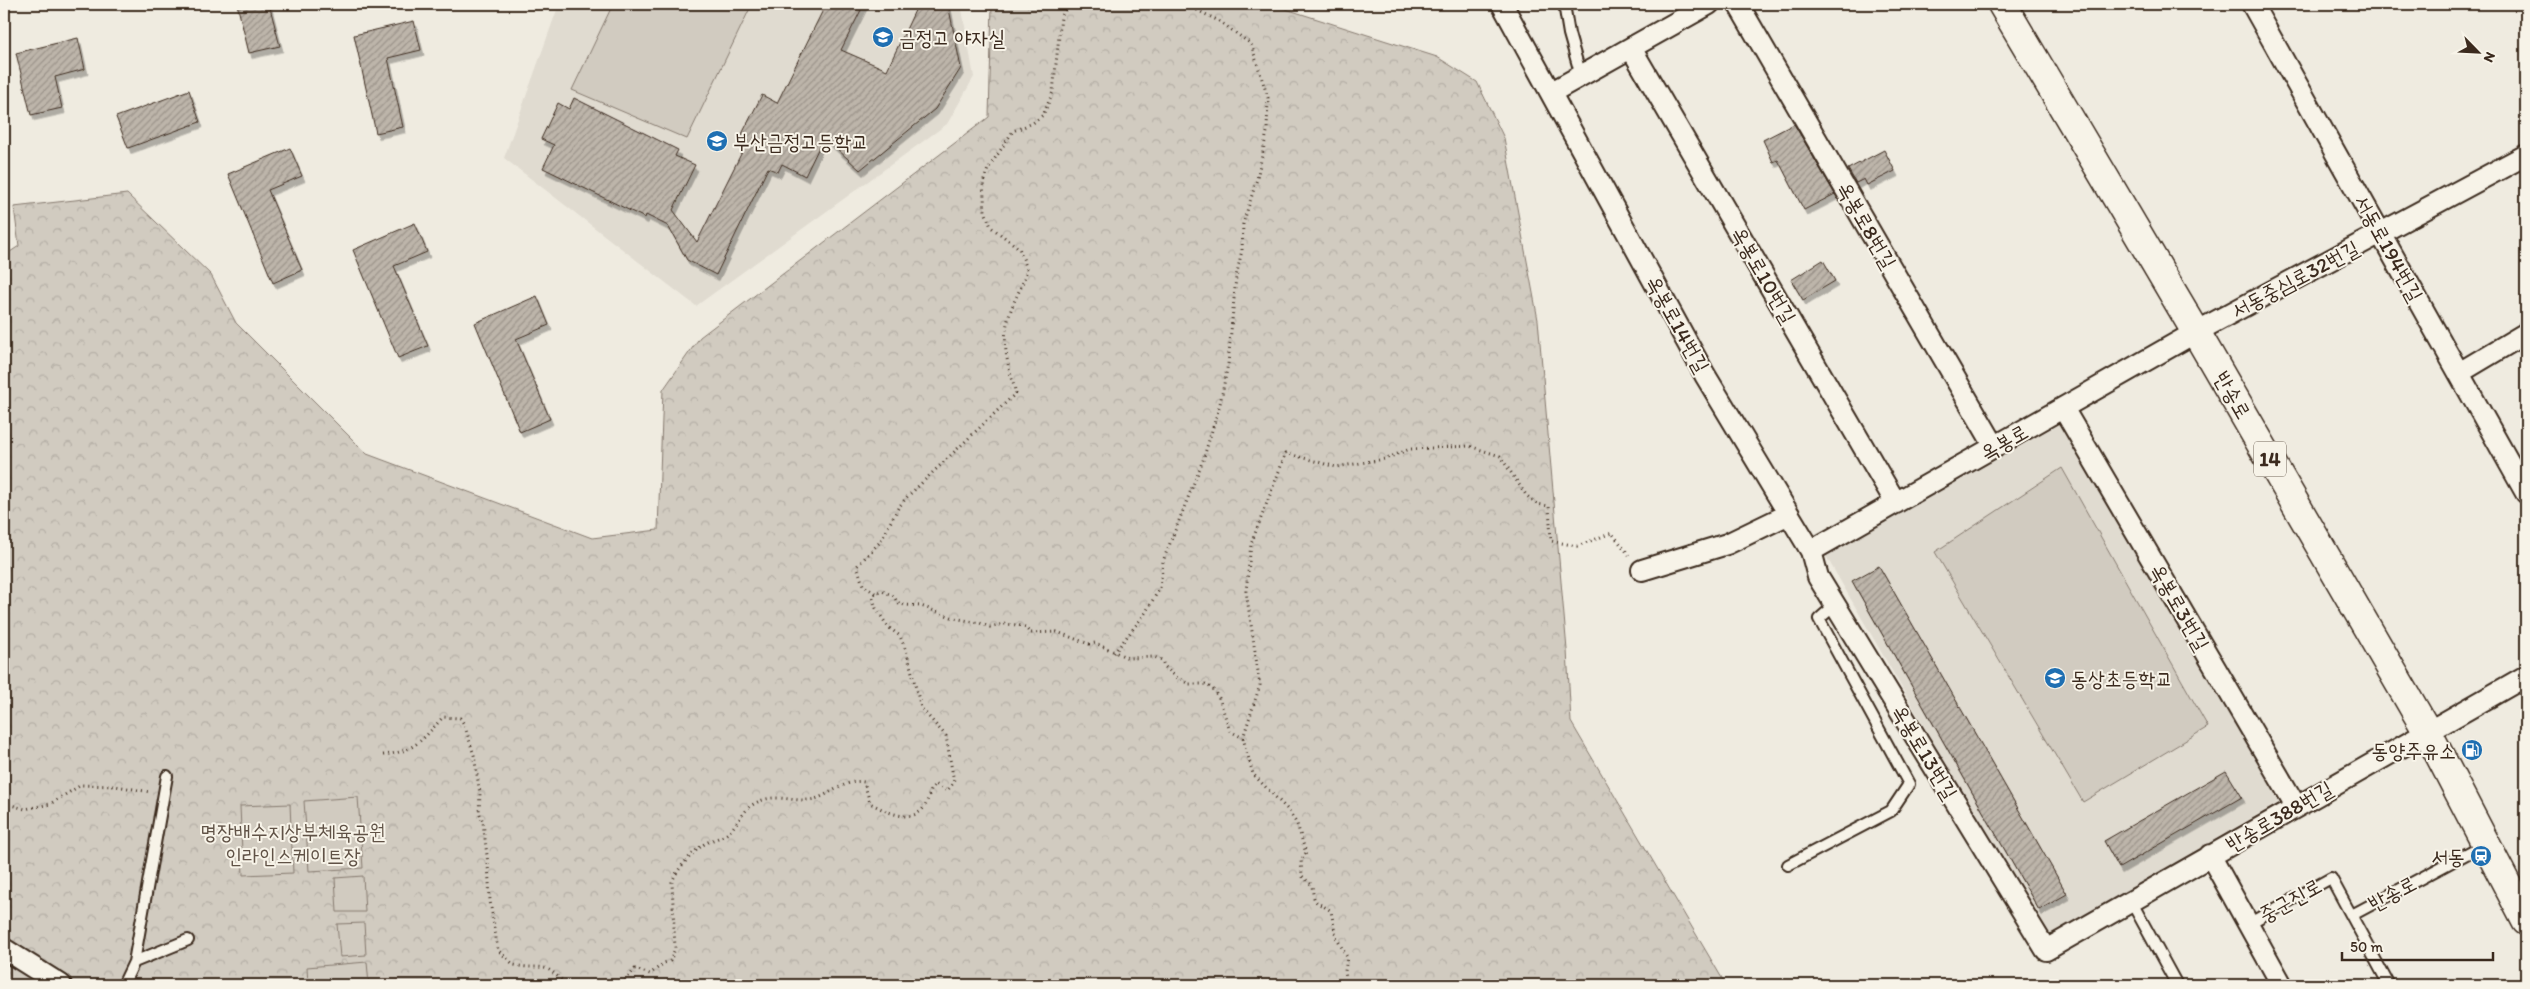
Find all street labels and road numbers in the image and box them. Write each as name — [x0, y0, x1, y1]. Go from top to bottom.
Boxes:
street label: 옥봉로8번길 — [1832, 177, 1902, 273]
street label: 서동로194번길 — [2350, 190, 2429, 306]
street label: 옥봉로10번길 — [1726, 222, 1802, 328]
street label: 서동중심로32번길 — [2227, 235, 2363, 323]
street label: 옥봉로14번길 — [1641, 271, 1715, 377]
street label: 반송로 — [2209, 367, 2257, 423]
street label: 옥봉로 — [1976, 418, 2032, 466]
road number: 14 — [2254, 442, 2286, 476]
street label: 옥봉로3번길 — [2145, 559, 2215, 655]
street label: 옥봉로13번길 — [1887, 700, 1963, 804]
street label: 반송로388번길 — [2221, 775, 2337, 857]
street label: 반송로 — [2364, 870, 2420, 916]
street label: 중군진로 — [2254, 873, 2326, 927]

